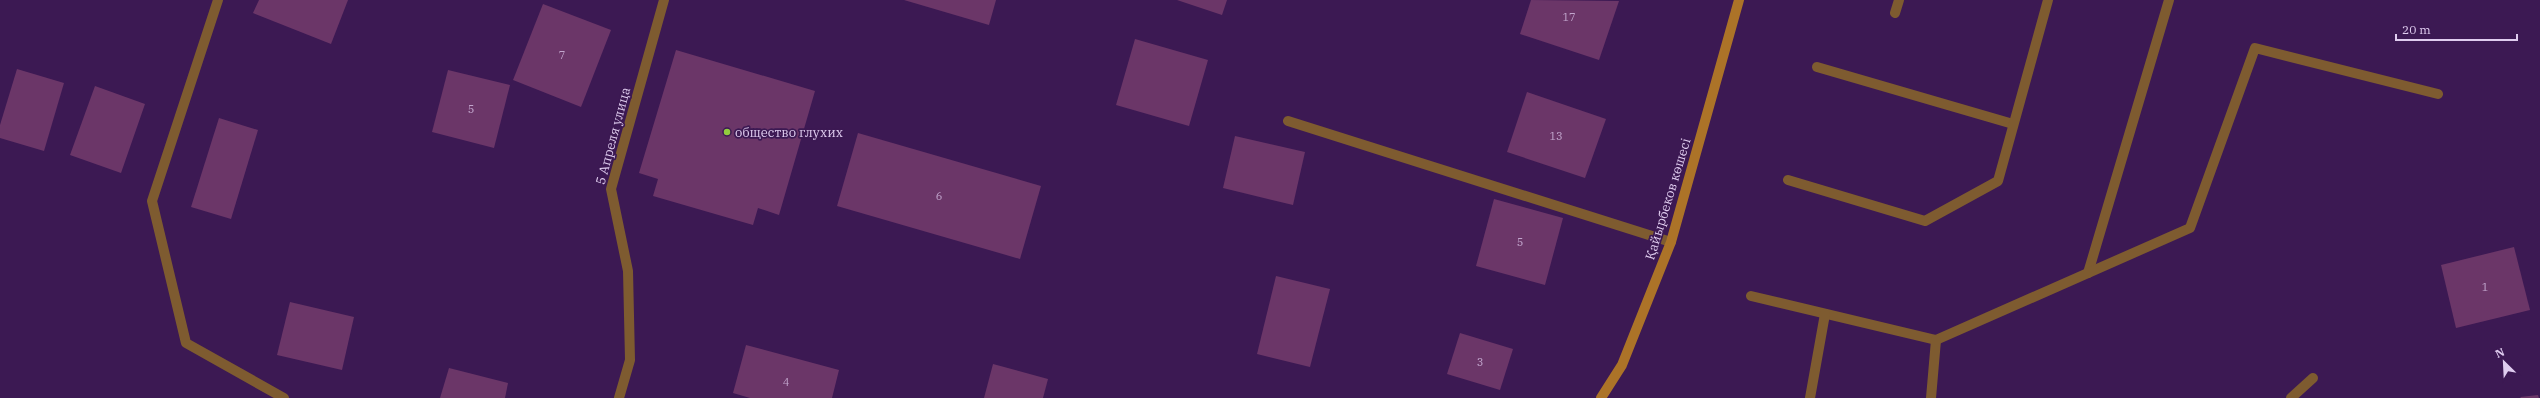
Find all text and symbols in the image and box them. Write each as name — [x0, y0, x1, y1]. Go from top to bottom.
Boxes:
house number: 17 — [1562, 10, 1576, 24]
scale bar — [2396, 16, 2517, 42]
text: 20 m — [2402, 22, 2431, 37]
house number: 7 — [559, 48, 565, 62]
street label: 5 Апреля улица — [592, 85, 634, 187]
house number: 5 — [468, 102, 474, 116]
place label: общество глухих — [735, 124, 843, 141]
marker: общество глухих — [722, 127, 732, 137]
house number: 13 — [1549, 129, 1563, 143]
street label: Қайырбеков көшесі — [1641, 136, 1695, 262]
house number: 6 — [936, 189, 942, 203]
house number: 5 — [1517, 235, 1523, 249]
house number: 1 — [2482, 280, 2488, 294]
north arrow — [2484, 342, 2524, 382]
text: N — [2493, 345, 2507, 361]
house number: 3 — [1477, 355, 1483, 369]
house number: 4 — [783, 375, 790, 389]

